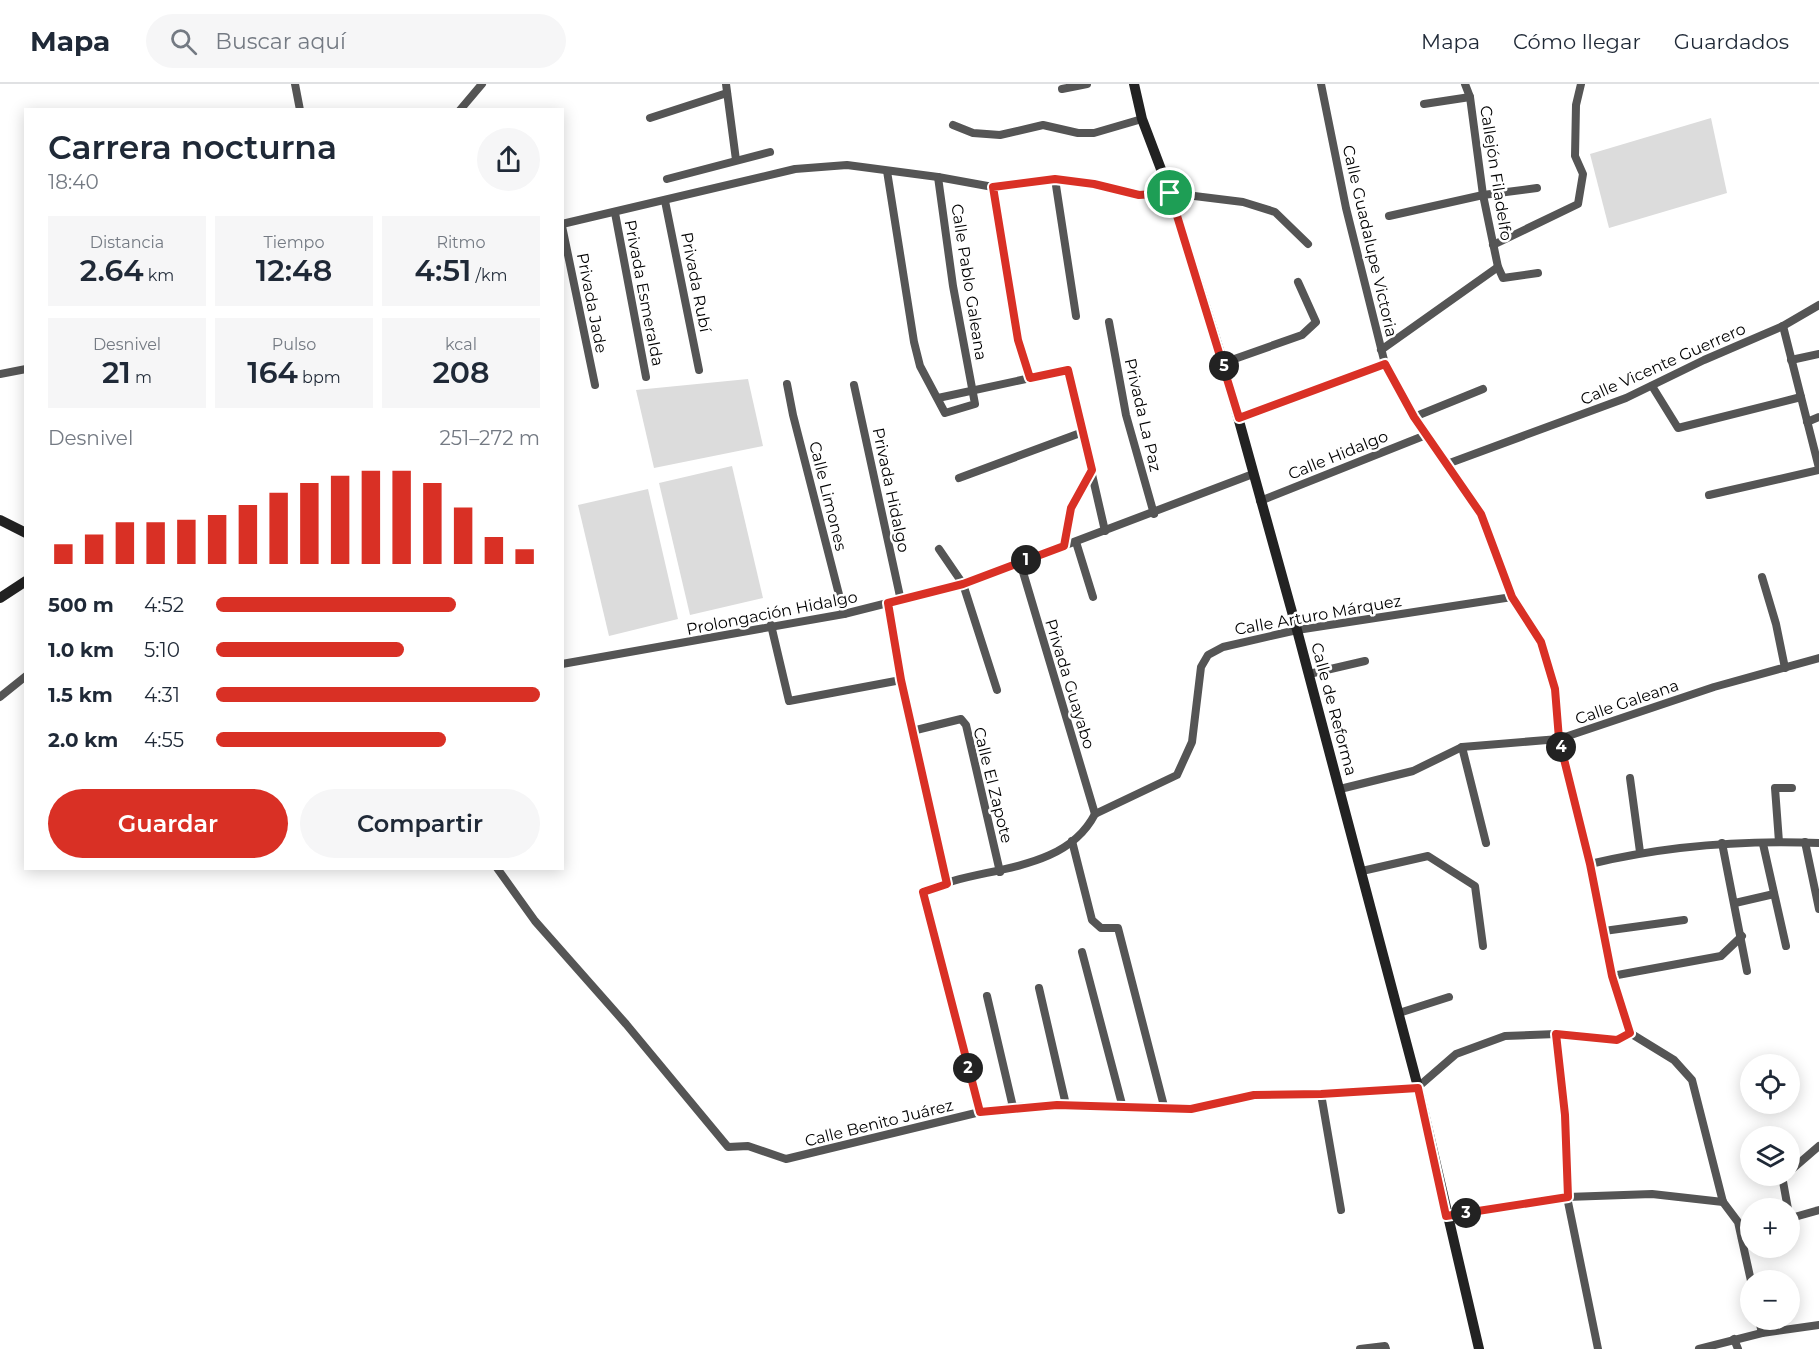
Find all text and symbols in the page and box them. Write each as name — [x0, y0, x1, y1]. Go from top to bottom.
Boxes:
search box — [146, 14, 566, 68]
text: Mapa — [30, 24, 110, 58]
icon: search — [167, 25, 200, 58]
text: Buscar aquí — [215, 28, 346, 55]
text: Mapa — [1421, 29, 1480, 54]
text: Cómo llegar — [1513, 29, 1641, 54]
text: Guardados — [1674, 29, 1789, 54]
street label: Callejón Filadelfo — [1476, 104, 1516, 242]
text: Carrera nocturna — [48, 127, 337, 167]
button: share — [477, 128, 540, 191]
street label: Calle Guadalupe Victoria — [1339, 143, 1401, 339]
pin — [1144, 167, 1195, 218]
text: 18:40 — [48, 170, 99, 194]
icon: arrive — [1153, 176, 1186, 209]
street label: Calle Pablo Galeana — [947, 202, 991, 362]
street label: Privada Esmeralda — [620, 218, 668, 368]
street label: Privada Rubí — [677, 230, 715, 334]
text: Distancia — [90, 233, 164, 252]
text: Tiempo — [263, 233, 325, 252]
text: Ritmo — [436, 233, 486, 252]
street label: Privada Jade — [573, 251, 611, 355]
text: 2.64 — [80, 252, 144, 289]
text: 12:48 — [256, 252, 332, 289]
text: 4:51 — [415, 252, 471, 289]
text: km — [144, 266, 174, 285]
text: /km — [471, 266, 507, 285]
street label: Calle Vicente Guerrero — [1577, 319, 1749, 409]
text: Desnivel — [93, 335, 161, 354]
text: Pulso — [272, 335, 316, 354]
text: kcal — [445, 335, 477, 354]
pin: 5 — [1209, 351, 1239, 381]
text: 21 — [102, 354, 131, 391]
text: 164 — [247, 354, 298, 391]
text: 208 — [432, 354, 490, 391]
street label: Privada La Paz — [1121, 356, 1165, 474]
text: 5 — [1219, 356, 1229, 375]
text: m — [131, 368, 152, 387]
text: bpm — [298, 368, 341, 387]
text: Desnivel — [48, 426, 133, 450]
text: 251–272 m — [439, 426, 540, 450]
street label: Privada Hidalgo — [869, 426, 913, 554]
street label: Calle Hidalgo — [1285, 426, 1391, 484]
street label: Calle Limones — [805, 439, 851, 553]
pin: 1 — [1011, 545, 1041, 575]
text: 1 — [1023, 550, 1029, 569]
street label: Prolongación Hidalgo — [685, 587, 859, 639]
street label: Calle Arturo Márquez — [1233, 591, 1403, 639]
text: 500 m — [48, 593, 114, 617]
text: 4:52 — [144, 593, 184, 617]
street label: Privada Guayabo — [1041, 617, 1099, 751]
text: 1.0 km — [48, 638, 114, 662]
text: 5:10 — [144, 638, 180, 662]
street label: Calle de Reforma — [1307, 640, 1361, 778]
street label: Calle Galeana — [1573, 675, 1681, 729]
text: 1.5 km — [48, 683, 113, 707]
text: 4:31 — [144, 683, 180, 707]
street label: Calle El Zapote — [969, 725, 1017, 845]
text: 2.0 km — [48, 728, 118, 752]
text: 4:55 — [144, 728, 184, 752]
pin: 4 — [1546, 732, 1576, 762]
text: 4 — [1555, 737, 1567, 756]
button: Guardar — [48, 789, 288, 858]
button: Compartir — [300, 789, 540, 858]
pin: 2 — [953, 1053, 983, 1083]
map controls — [1740, 1054, 1800, 1330]
button: locate — [1740, 1054, 1800, 1114]
text: 2 — [963, 1058, 973, 1077]
street label: Calle Benito Juárez — [803, 1095, 955, 1151]
button: layers — [1740, 1126, 1800, 1186]
pin: 3 — [1451, 1198, 1481, 1228]
button: + — [1740, 1198, 1800, 1258]
text: 3 — [1461, 1203, 1471, 1222]
button: − — [1740, 1270, 1800, 1330]

